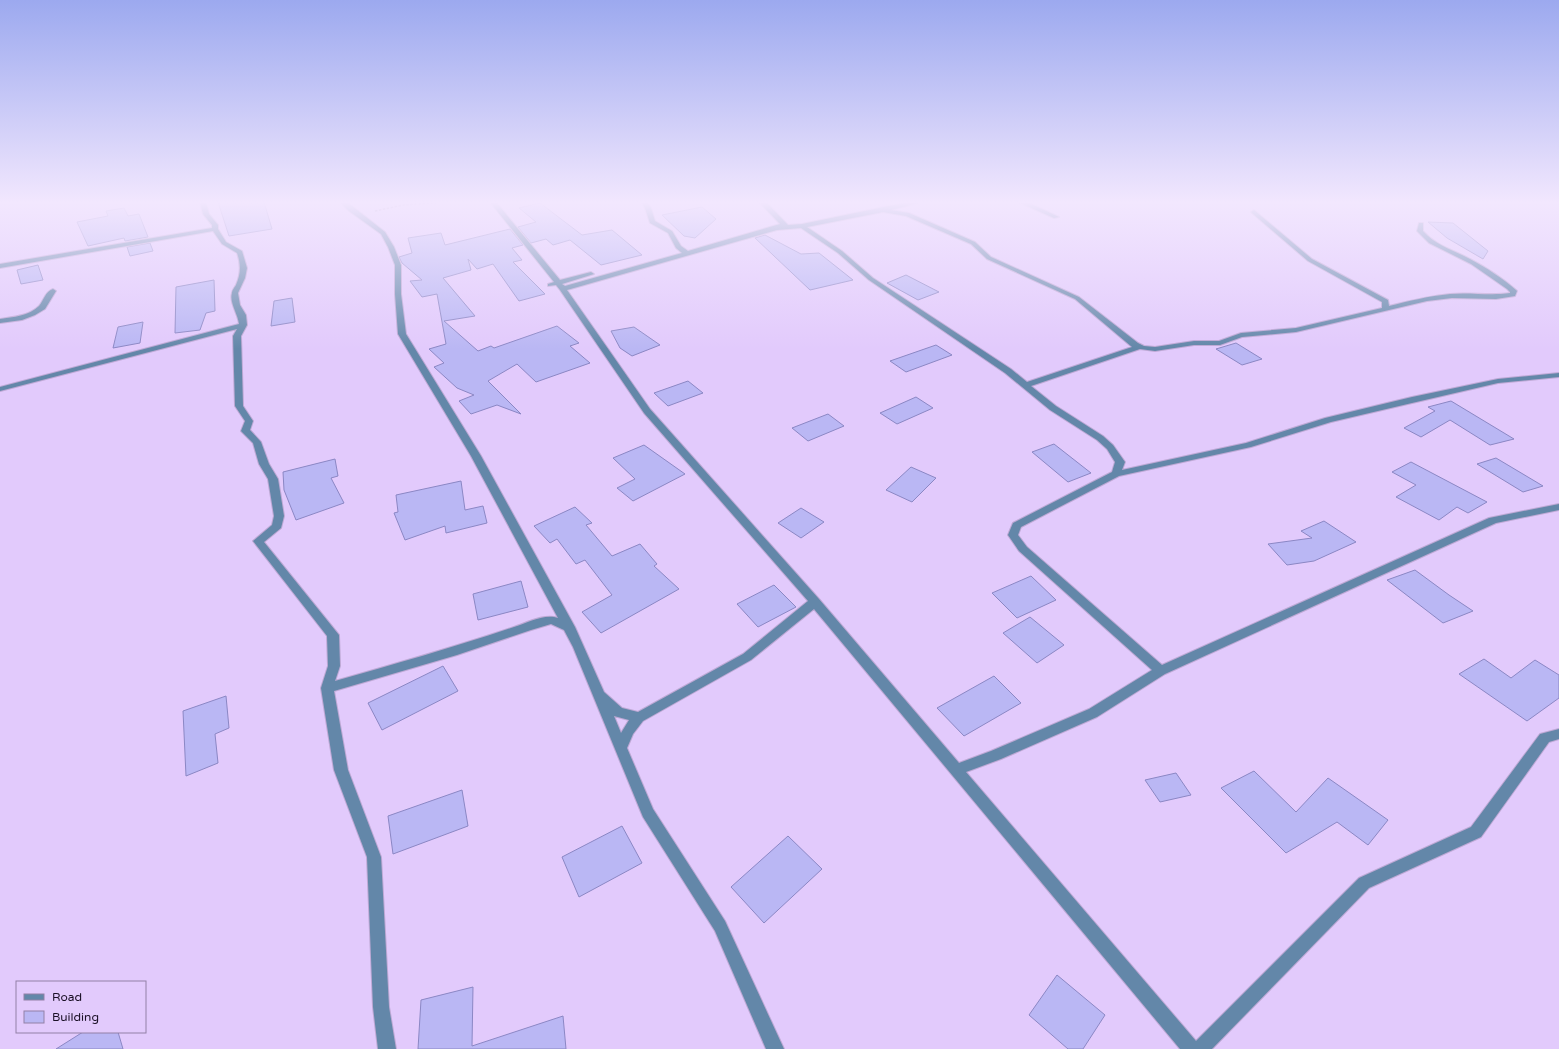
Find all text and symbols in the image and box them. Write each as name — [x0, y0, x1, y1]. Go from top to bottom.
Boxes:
legend — [16, 981, 146, 1033]
text: Road — [52, 990, 82, 1004]
text: Building — [52, 1010, 99, 1024]

